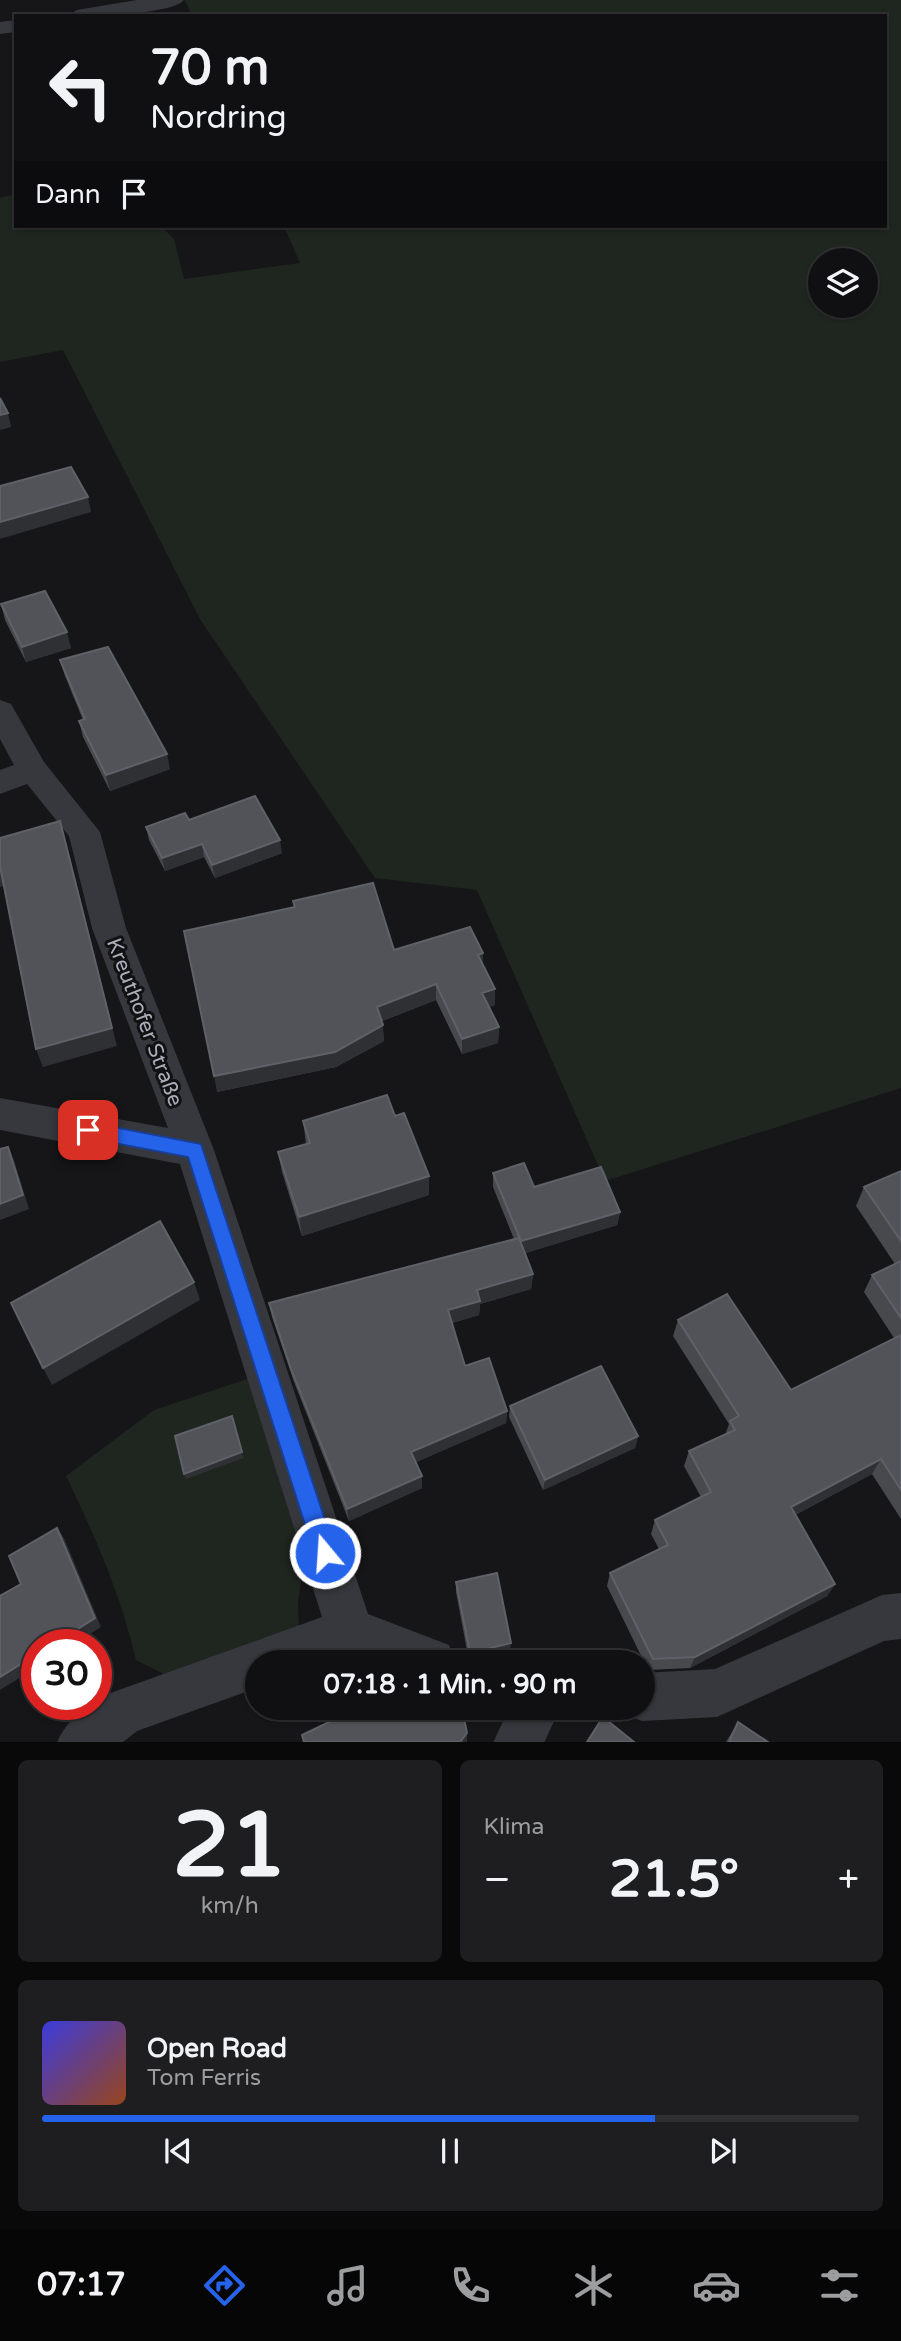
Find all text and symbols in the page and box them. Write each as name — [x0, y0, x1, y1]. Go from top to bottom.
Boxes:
text: 70 m — [150, 39, 269, 98]
icon: left — [35, 42, 126, 133]
text: Nordring — [150, 99, 287, 137]
icon: arrive — [115, 175, 153, 213]
text: Dann — [35, 179, 101, 210]
map controls — [808, 248, 878, 318]
button: layers — [808, 248, 878, 318]
street label: Kreuthofer Straße — [101, 935, 188, 1110]
pin — [58, 1100, 118, 1160]
icon: arrive — [69, 1111, 107, 1149]
position arrow — [288, 1516, 362, 1590]
speed limit sign: 30 — [21, 1629, 112, 1720]
text: 07:18 · 1 Min. · 90 m — [324, 1669, 576, 1700]
text: 21 — [173, 1791, 287, 1901]
text: Klima — [484, 1813, 544, 1841]
text: 21.5° — [609, 1848, 739, 1911]
text: − — [484, 1857, 511, 1903]
text: + — [838, 1857, 859, 1903]
text: km/h — [201, 1892, 259, 1920]
text: Open Road — [147, 2033, 287, 2064]
text: Tom Ferris — [147, 2064, 261, 2092]
icon: previous — [159, 2132, 197, 2170]
icon: pause — [431, 2132, 469, 2170]
icon: next — [704, 2132, 742, 2170]
icon: directions — [200, 2261, 249, 2310]
icon: music — [323, 2261, 372, 2310]
icon: phone — [446, 2261, 495, 2310]
icon: climate — [569, 2261, 618, 2310]
icon: car — [692, 2261, 741, 2310]
icon: filters — [815, 2261, 864, 2310]
text: 07:17 — [37, 2266, 126, 2304]

